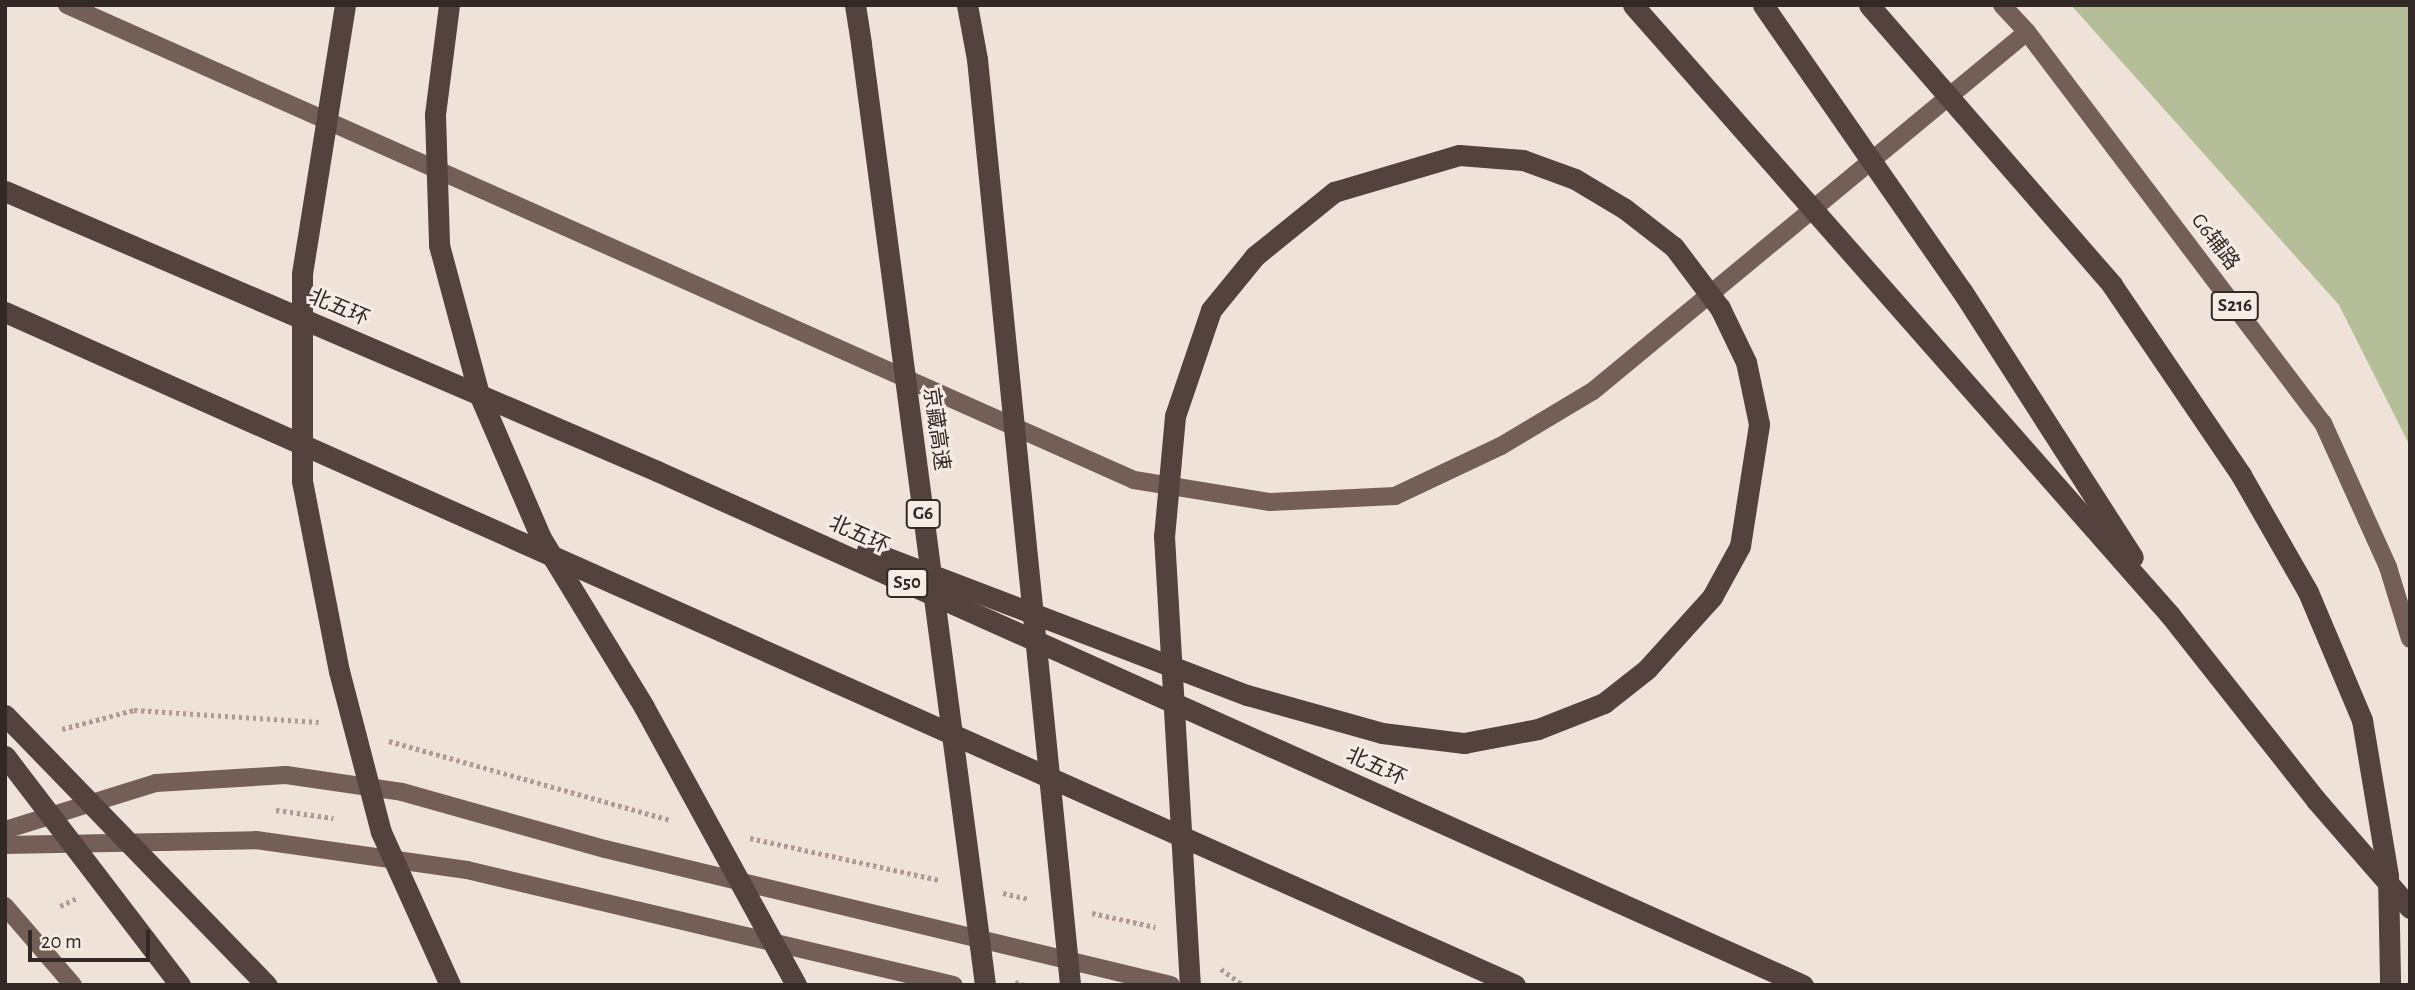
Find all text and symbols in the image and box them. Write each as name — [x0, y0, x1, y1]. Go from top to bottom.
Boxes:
street label: G6辅路 — [2186, 209, 2244, 275]
street label: 北五环 — [305, 284, 373, 332]
road number: S216 — [2210, 290, 2260, 322]
street label: 京藏高速 — [918, 386, 954, 472]
road number: G6 — [906, 499, 940, 530]
street label: 北五环 — [825, 511, 893, 559]
road number: S50 — [886, 568, 928, 598]
street label: 北五环 — [1342, 743, 1410, 791]
scale bar — [32, 916, 154, 960]
text: 20 m — [41, 931, 82, 952]

